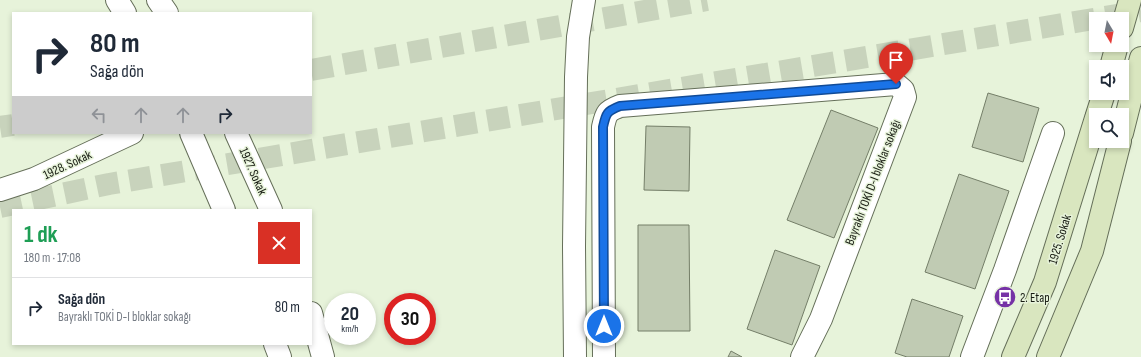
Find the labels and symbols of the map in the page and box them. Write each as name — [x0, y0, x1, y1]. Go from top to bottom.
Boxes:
north arrow — [1089, 12, 1129, 52]
pin — [879, 43, 913, 84]
street label: Bayraklı TOKİ D-I bloklar sokağı — [841, 117, 904, 247]
street label: 1927. Sokak — [236, 145, 271, 198]
street label: 1928. Sokak — [41, 147, 94, 183]
street label: 1925. Sokak — [1045, 212, 1075, 266]
bus stop icon: 2. Etap — [992, 284, 1018, 310]
place label: 2. Etap — [1020, 290, 1050, 306]
speed limit sign: 30 — [384, 293, 436, 345]
position arrow — [583, 305, 625, 347]

